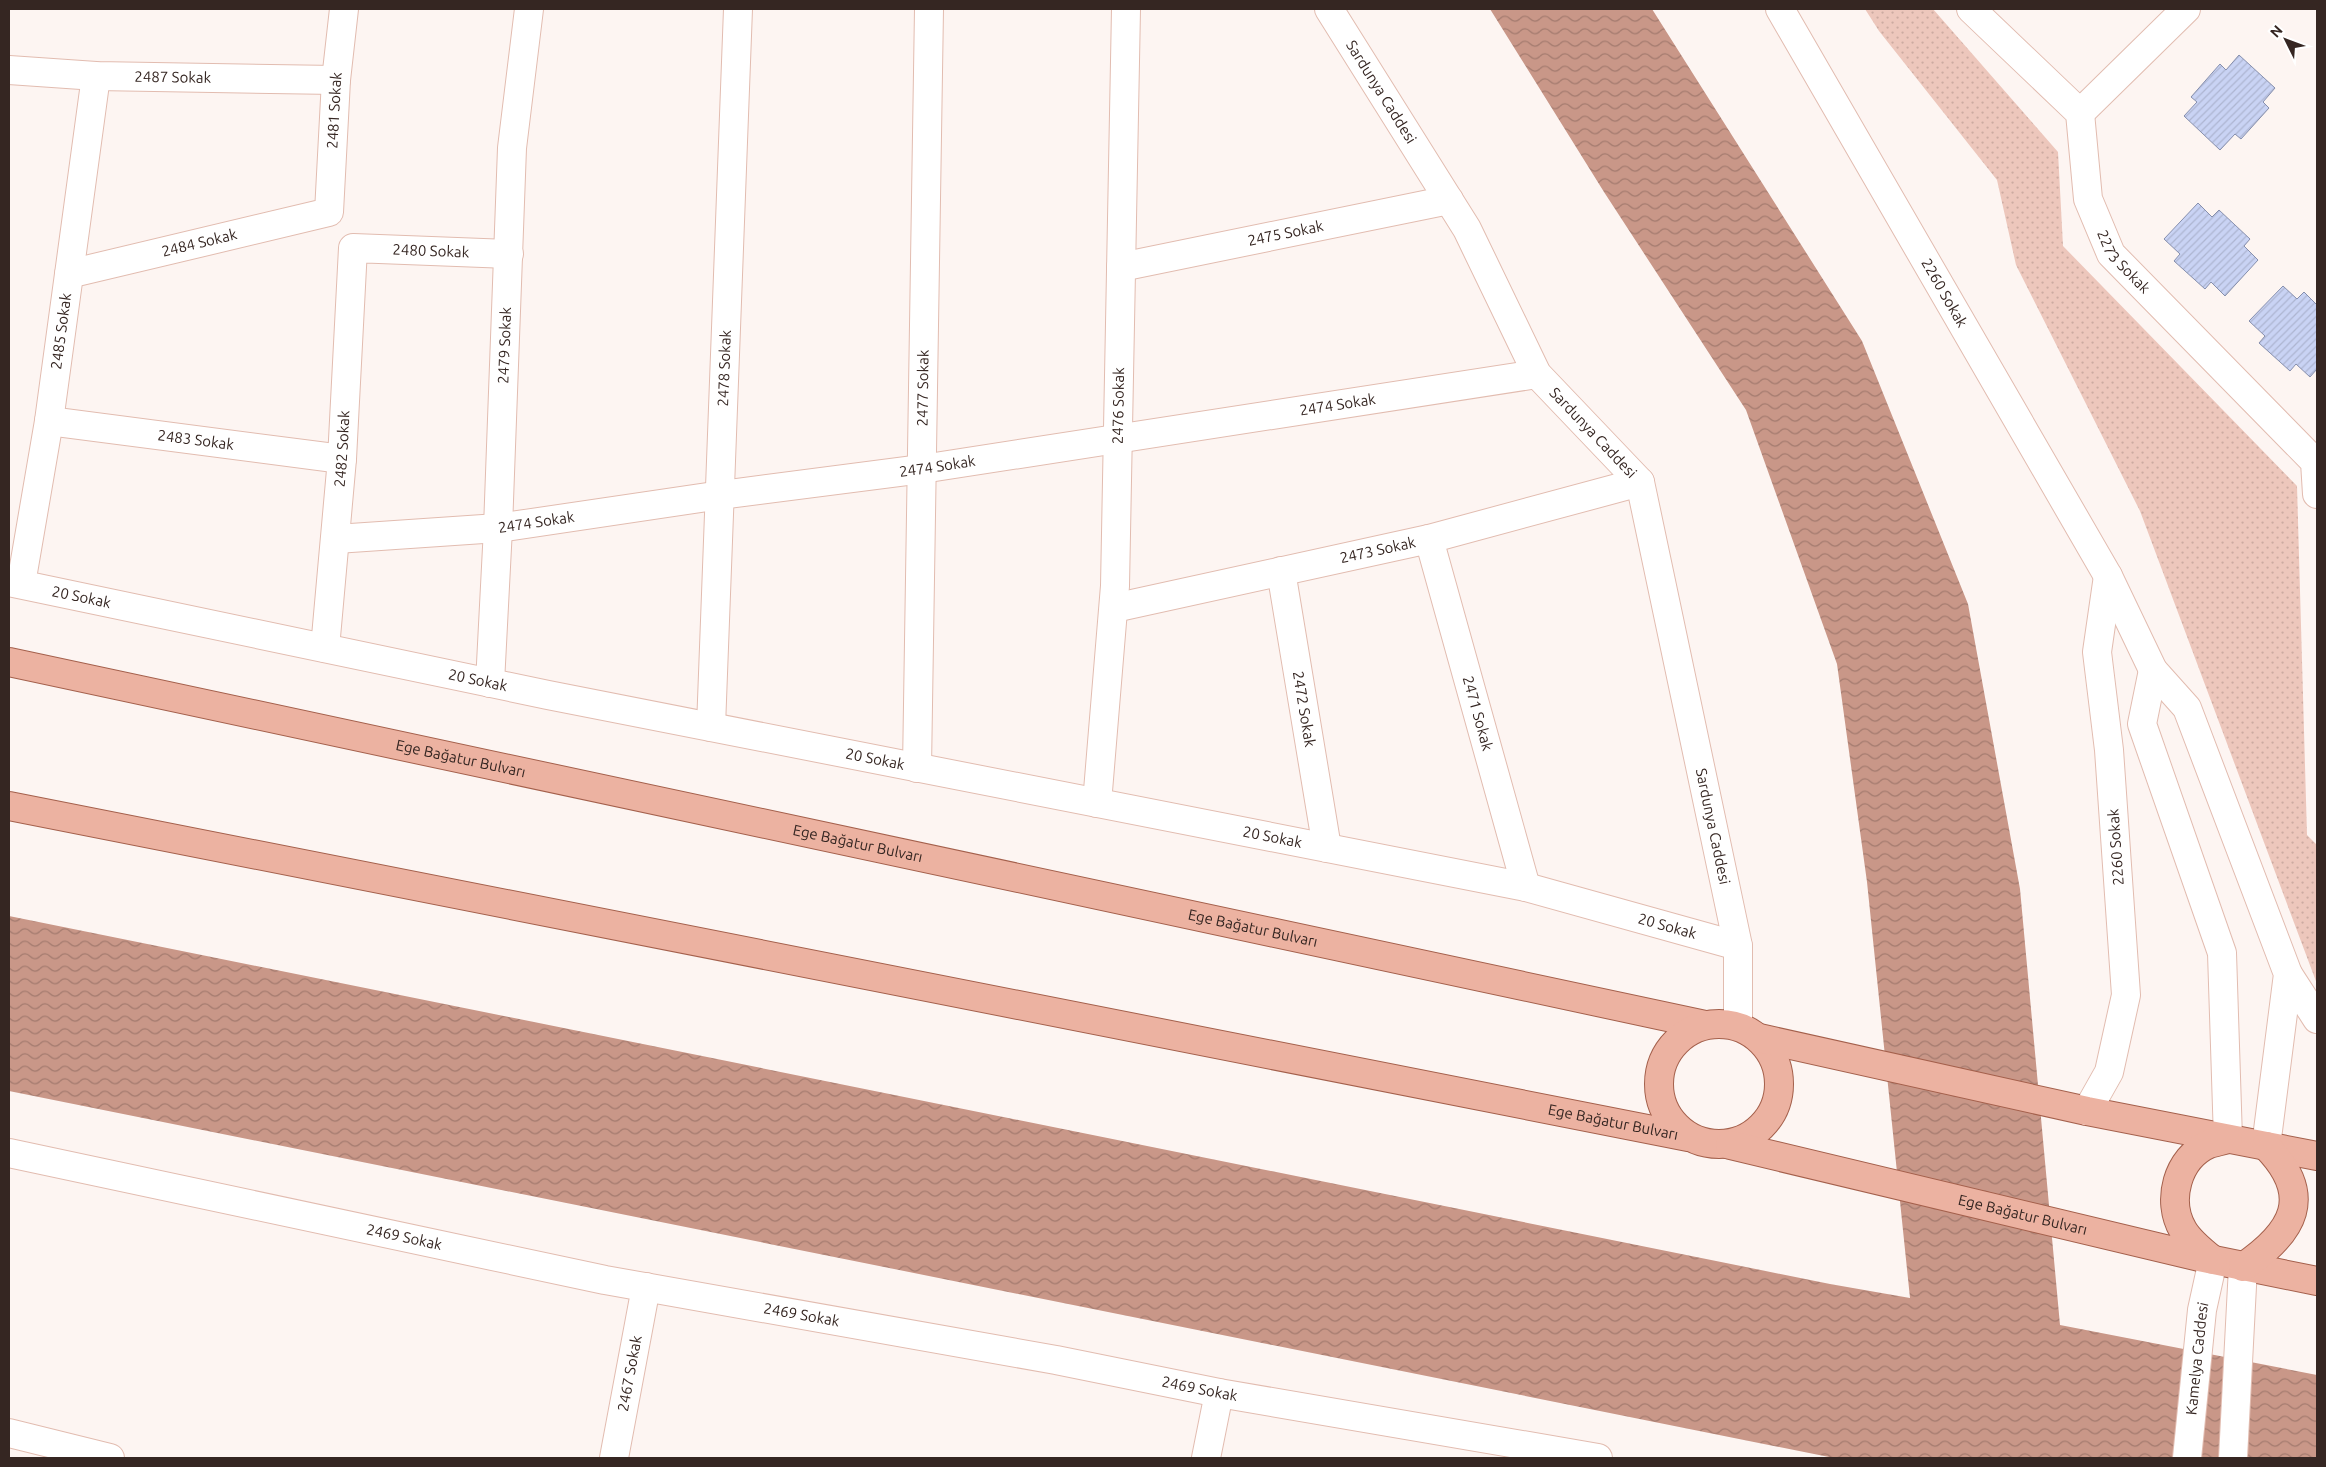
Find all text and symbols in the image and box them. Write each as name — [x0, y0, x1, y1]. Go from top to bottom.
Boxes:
north arrow — [2261, 15, 2311, 65]
text: N — [2267, 22, 2286, 41]
street label: Sardunya Caddesi — [1343, 37, 1420, 146]
street label: 2487 Sokak — [134, 68, 212, 86]
street label: 2481 Sokak — [323, 71, 345, 149]
street label: 2475 Sokak — [1246, 217, 1325, 249]
street label: 2484 Sokak — [160, 225, 239, 260]
street label: 2273 Sokak — [2094, 227, 2154, 297]
street label: 2480 Sokak — [392, 241, 470, 260]
street label: 2260 Sokak — [1918, 255, 1971, 331]
street label: 2485 Sokak — [47, 292, 74, 370]
street label: 2479 Sokak — [494, 306, 514, 384]
street label: 2478 Sokak — [714, 329, 734, 407]
street label: 2477 Sokak — [913, 349, 932, 427]
street label: 2476 Sokak — [1109, 367, 1127, 444]
street label: Sardunya Caddesi — [1546, 384, 1640, 481]
street label: 2474 Sokak — [1298, 390, 1377, 419]
street label: 2482 Sokak — [331, 410, 353, 488]
street label: 2483 Sokak — [157, 426, 235, 453]
street label: 2474 Sokak — [898, 452, 977, 480]
street label: 2474 Sokak — [497, 508, 576, 536]
street label: 2473 Sokak — [1338, 533, 1417, 566]
street label: 20 Sokak — [50, 582, 113, 611]
street label: 20 Sokak — [447, 665, 509, 694]
street label: 2472 Sokak — [1290, 670, 1319, 749]
street label: 2471 Sokak — [1460, 674, 1497, 753]
street label: Ege Bağatur Bulvarı — [394, 736, 527, 780]
street label: 20 Sokak — [844, 745, 907, 773]
street label: Sardunya Caddesi — [1693, 767, 1734, 886]
street label: 2260 Sokak — [2104, 808, 2127, 886]
street label: Ege Bağatur Bulvarı — [791, 821, 924, 865]
street label: 20 Sokak — [1242, 823, 1304, 851]
street label: Ege Bağatur Bulvarı — [1187, 906, 1319, 950]
street label: 20 Sokak — [1636, 910, 1699, 942]
street label: Ege Bağatur Bulvarı — [1547, 1101, 1680, 1143]
street label: Ege Bağatur Bulvarı — [1957, 1191, 2089, 1238]
street label: 2469 Sokak — [365, 1220, 444, 1253]
street label: 2469 Sokak — [762, 1299, 841, 1330]
street label: Kamelya Caddesi — [2182, 1300, 2212, 1416]
street label: 2467 Sokak — [614, 1334, 645, 1413]
street label: 2469 Sokak — [1160, 1373, 1239, 1404]

